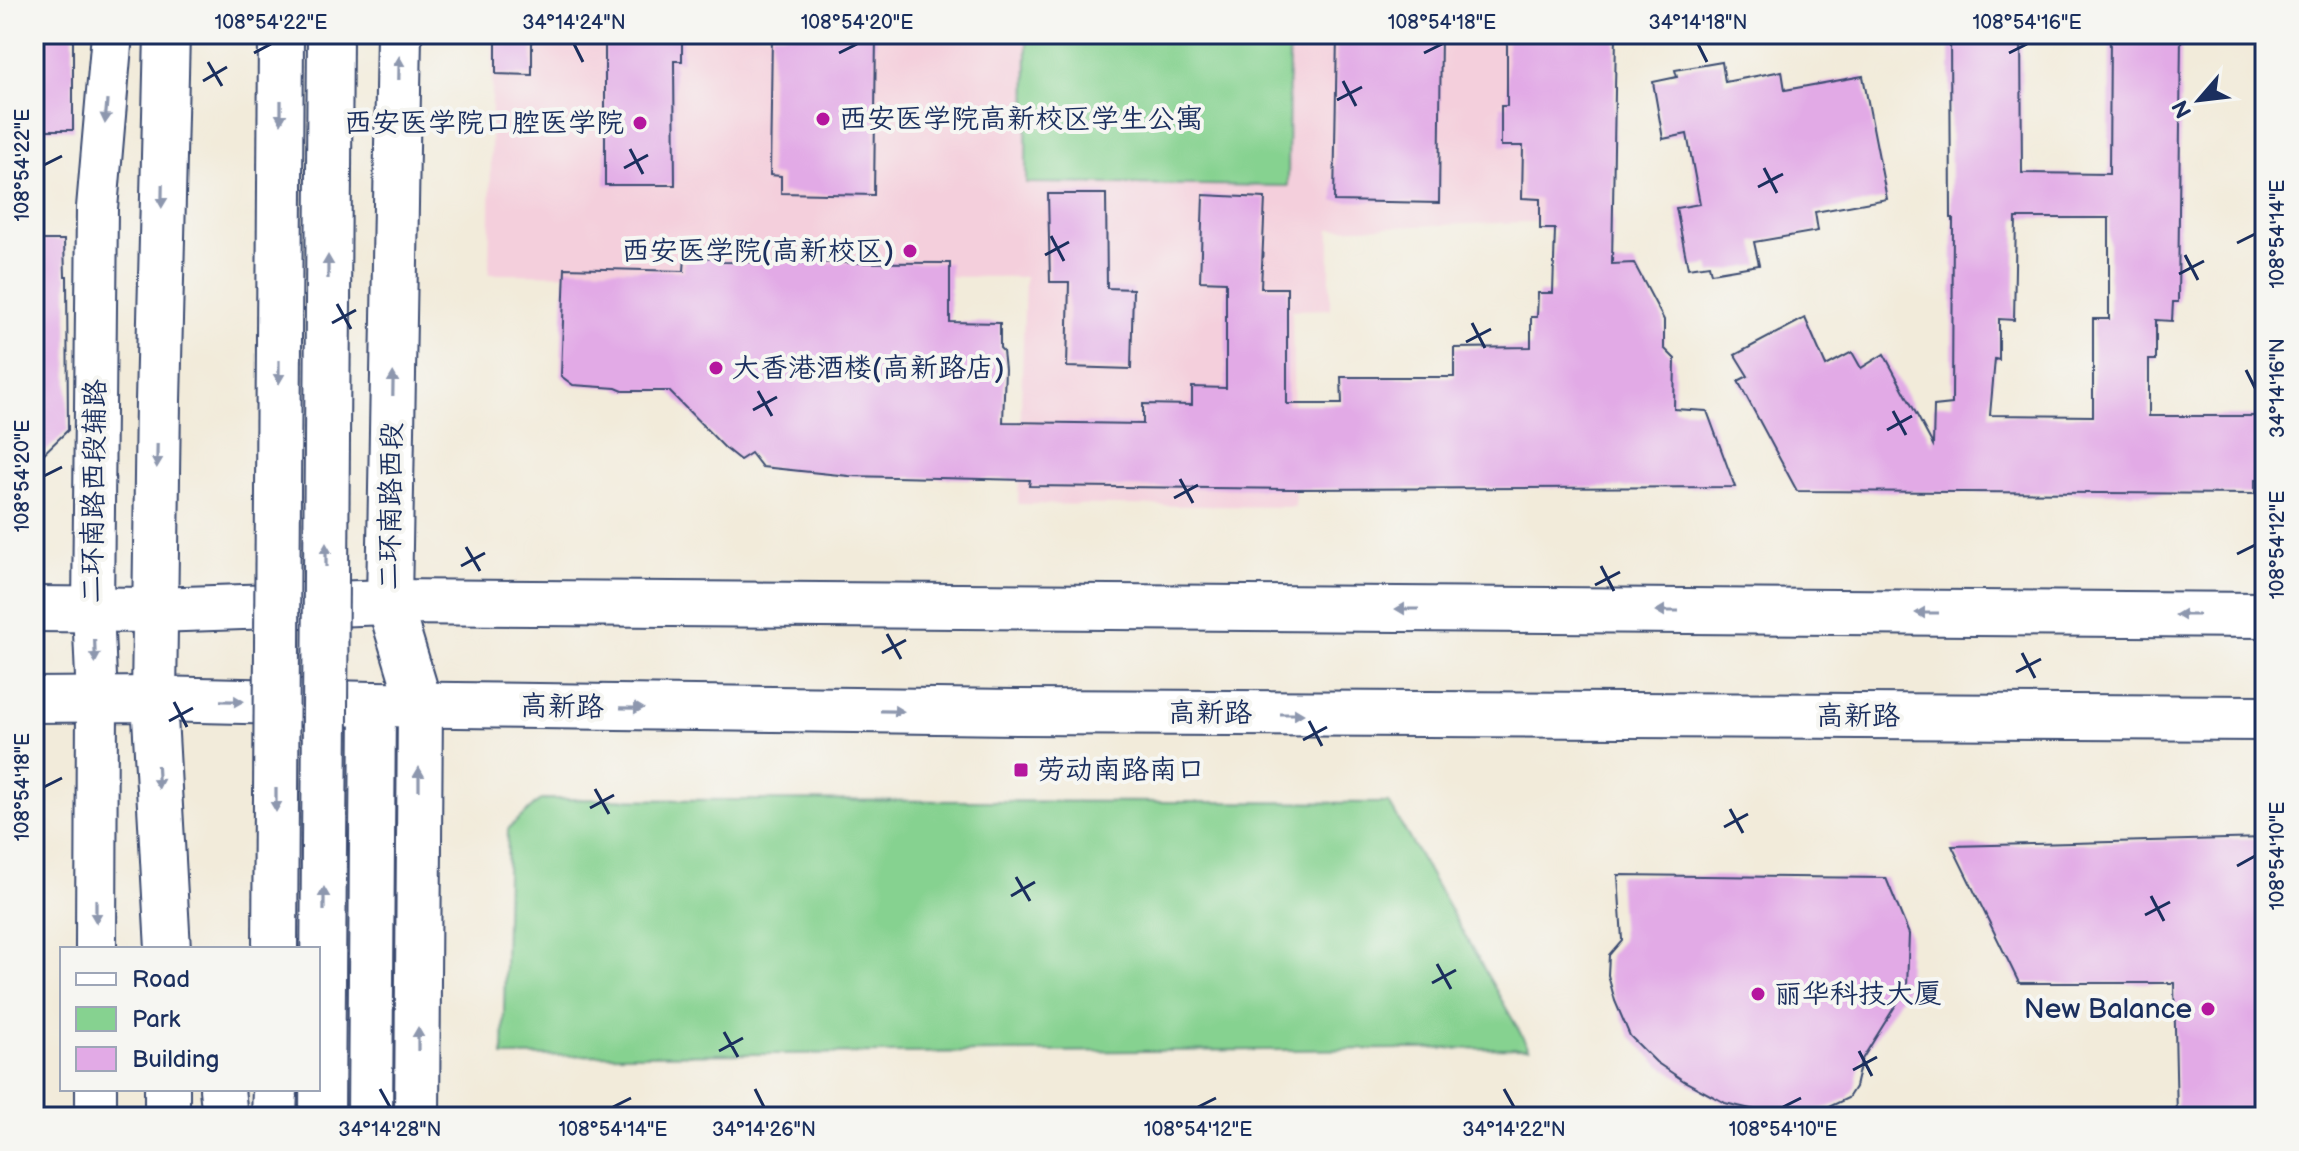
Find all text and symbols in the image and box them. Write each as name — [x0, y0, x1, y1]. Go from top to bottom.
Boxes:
text: 108°54'22"E — [215, 11, 327, 35]
text: 34°14'24"N — [522, 11, 626, 35]
text: 108°54'20"E — [801, 11, 913, 35]
text: 108°54'18"E — [1388, 11, 1496, 35]
text: 34°14'18"N — [1648, 11, 1748, 35]
text: 108°54'16"E — [1972, 11, 2082, 35]
one-way arrow — [392, 55, 405, 80]
north arrow — [2159, 60, 2239, 140]
text: N — [2167, 95, 2198, 122]
one-way arrow — [99, 100, 112, 125]
one-way arrow — [275, 100, 287, 125]
place label: 西安医学院高新校区学生公寓 — [839, 103, 1203, 136]
place label: 西安医学院口腔医学院 — [344, 107, 624, 140]
text: 108°54'22"E — [11, 109, 35, 221]
marker: 西安医学院高新校区学生公寓 — [814, 110, 832, 128]
marker: 西安医学院口腔医学院 — [631, 114, 649, 132]
text: 108°54'14"E — [2266, 179, 2290, 289]
one-way arrow — [156, 184, 168, 209]
place label: 西安医学院(高新校区) — [622, 235, 894, 268]
marker: 西安医学院(高新校区) — [901, 242, 919, 260]
one-way arrow — [322, 254, 334, 279]
text: 34°14'16"N — [2266, 338, 2290, 438]
place label: 大香港酒楼(高新路店) — [732, 352, 1004, 385]
marker: 大香港酒楼(高新路店) — [707, 359, 725, 377]
one-way arrow — [273, 360, 285, 385]
one-way arrow — [386, 371, 399, 396]
street label: 二环南路西段辅路 — [76, 379, 112, 603]
text: 108°54'20"E — [11, 420, 35, 532]
street label: 二环南路西段 — [373, 422, 409, 590]
one-way arrow — [151, 444, 163, 469]
text: 108°54'12"E — [2266, 491, 2290, 599]
one-way arrow — [320, 542, 332, 567]
one-way arrow — [1394, 603, 1419, 615]
one-way arrow — [1654, 605, 1679, 617]
one-way arrow — [1914, 607, 1939, 619]
one-way arrow — [2174, 609, 2199, 621]
one-way arrow — [88, 639, 101, 664]
street label: 高新路 — [520, 690, 604, 724]
one-way arrow — [220, 695, 245, 708]
street label: 高新路 — [1168, 697, 1252, 730]
street label: 高新路 — [1816, 700, 1900, 733]
one-way arrow — [620, 701, 645, 714]
one-way arrow — [880, 705, 905, 717]
one-way arrow — [1280, 708, 1305, 720]
text: 108°54'18"E — [11, 733, 35, 841]
place label: 劳动南路南口 — [1037, 754, 1205, 787]
marker: 劳动南路南口 — [1012, 761, 1030, 779]
one-way arrow — [152, 765, 165, 790]
one-way arrow — [413, 766, 425, 791]
one-way arrow — [270, 788, 283, 813]
text: 108°54'10"E — [2266, 802, 2290, 910]
one-way arrow — [317, 886, 330, 911]
one-way arrow — [90, 899, 102, 924]
legend — [60, 947, 320, 1091]
text: Road — [132, 965, 190, 994]
place label: 丽华科技大厦 — [1774, 978, 1942, 1011]
marker: 丽华科技大厦 — [1749, 985, 1767, 1003]
place label: New Balance — [2024, 993, 2192, 1026]
marker: New Balance — [2199, 1000, 2217, 1018]
text: Park — [132, 1005, 180, 1034]
one-way arrow — [412, 1026, 424, 1051]
text: Building — [132, 1045, 219, 1074]
text: 34°14'28"N — [338, 1118, 442, 1142]
text: 108°54'14"E — [558, 1118, 668, 1142]
text: 34°14'26"N — [712, 1118, 816, 1142]
text: 108°54'12"E — [1144, 1118, 1252, 1142]
text: 34°14'22"N — [1462, 1118, 1566, 1142]
text: 108°54'10"E — [1729, 1118, 1837, 1142]

